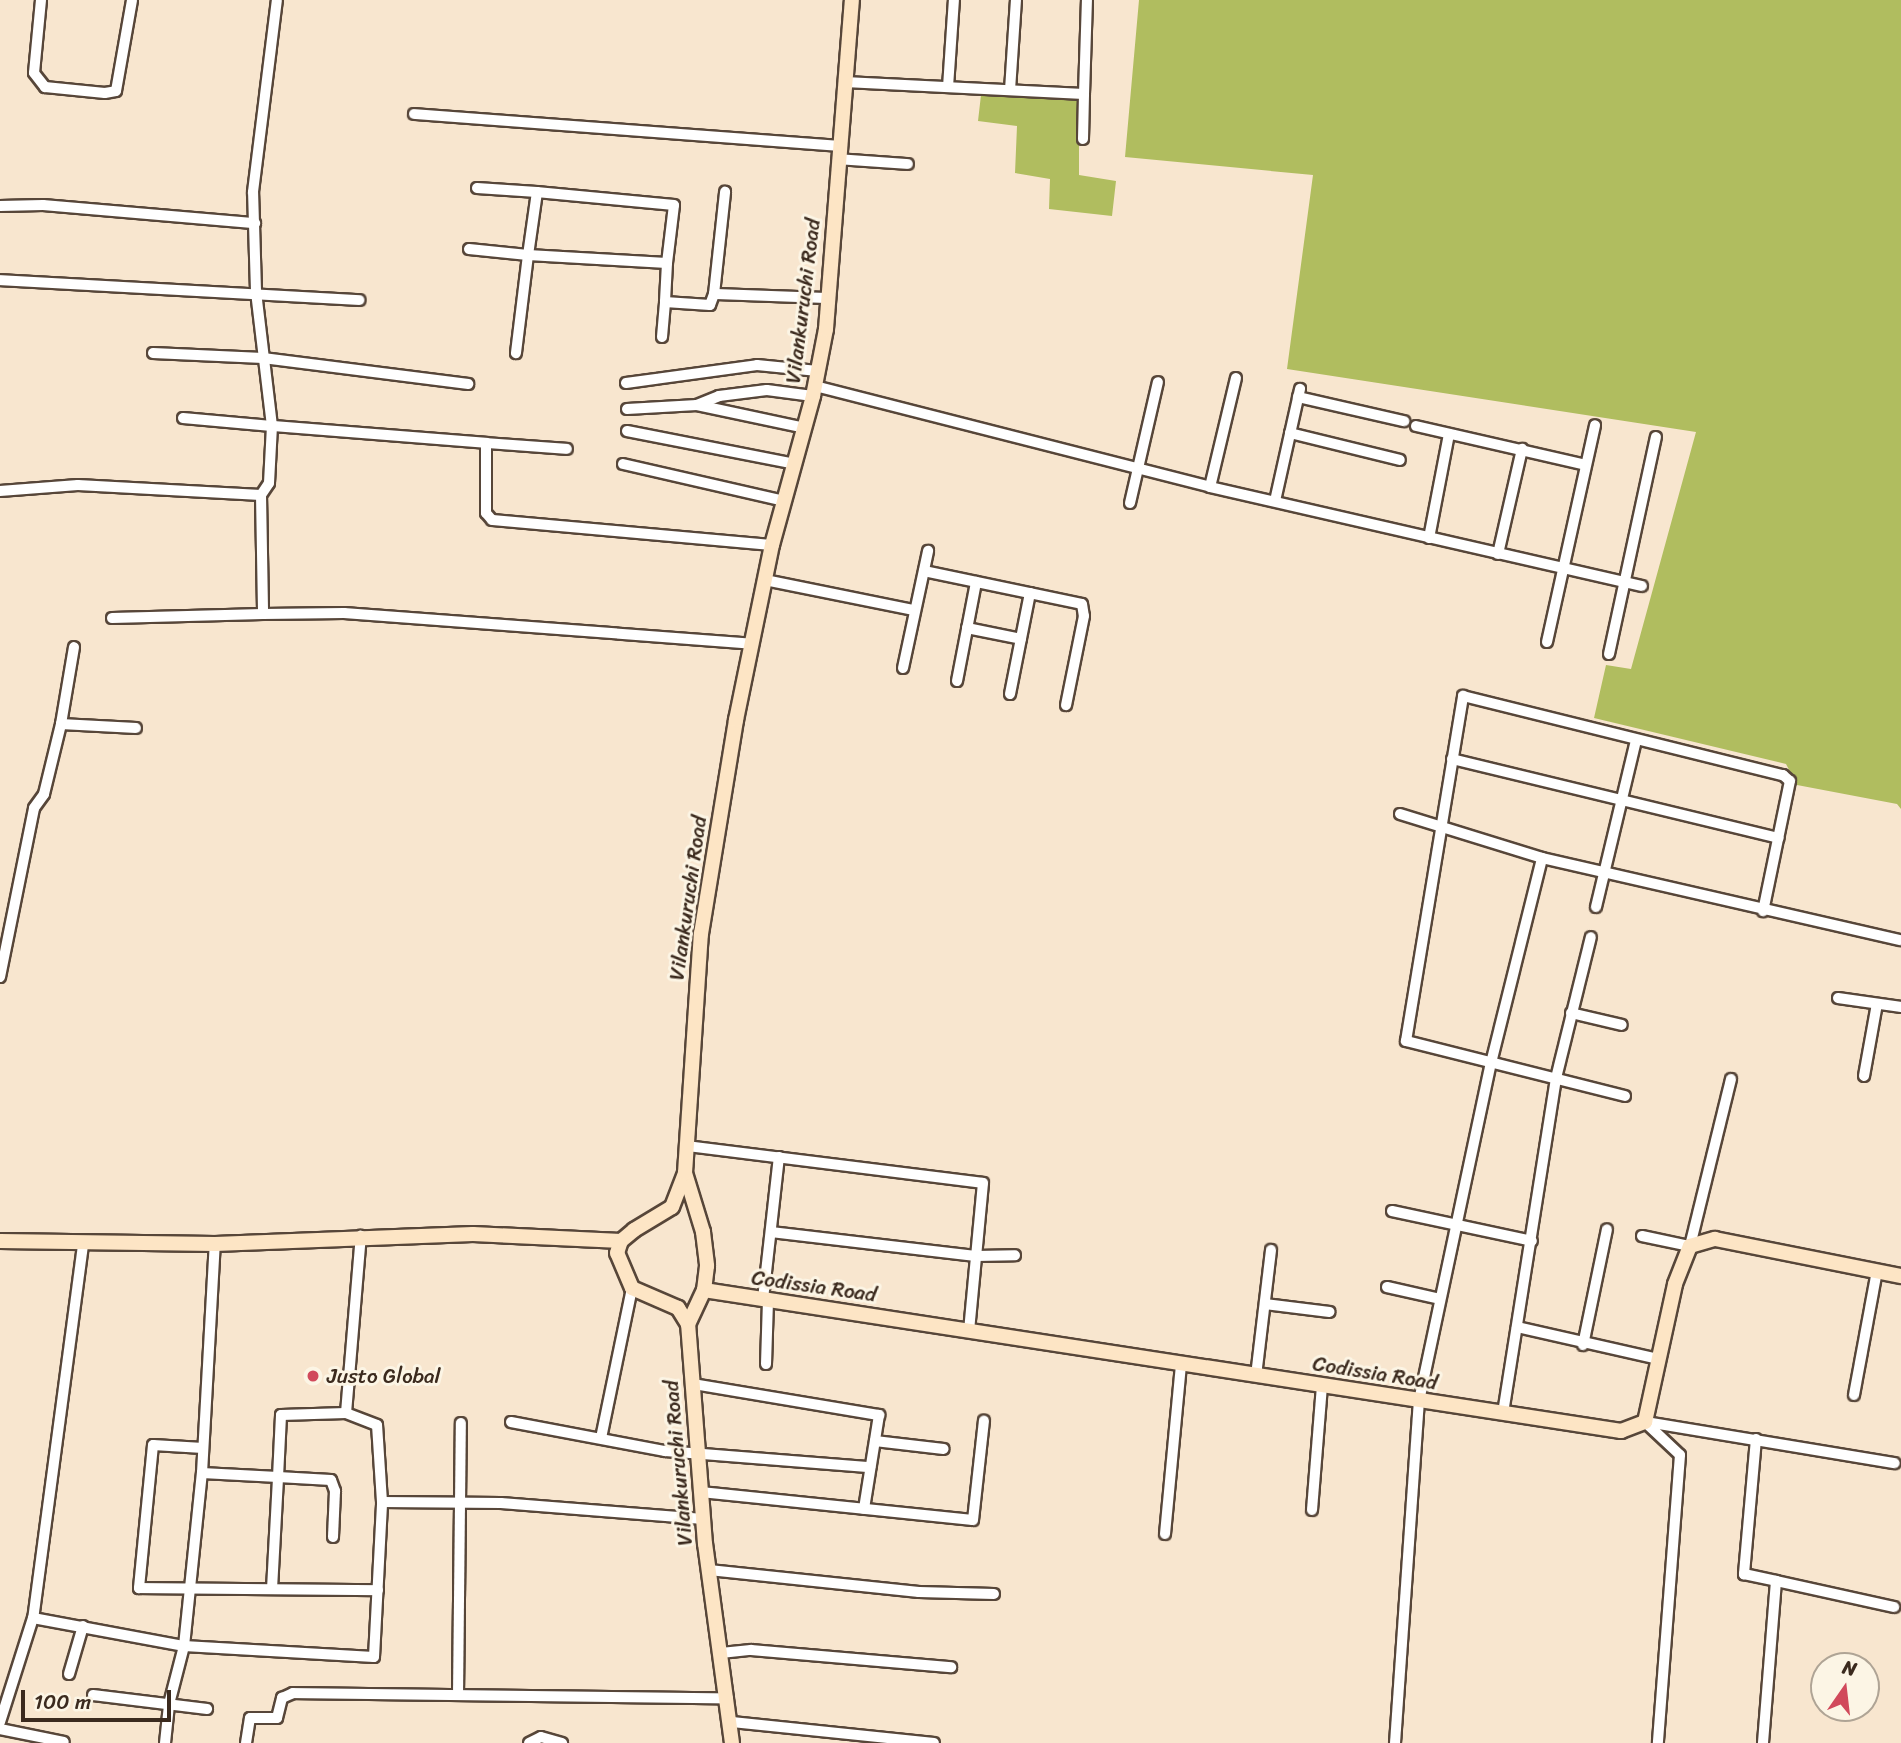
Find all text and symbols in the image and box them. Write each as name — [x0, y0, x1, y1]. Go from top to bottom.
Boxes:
street label: Vilankuruchi Road — [780, 217, 826, 385]
street label: Vilankuruchi Road — [664, 814, 712, 982]
street label: Codissia Road — [750, 1265, 878, 1307]
street label: Codissia Road — [1311, 1351, 1439, 1395]
place label: Justo Global — [327, 1363, 441, 1389]
marker: Justo Global — [305, 1368, 321, 1384]
street label: Vilankuruchi Road — [658, 1379, 698, 1547]
text: N — [1839, 1650, 1860, 1686]
north arrow — [1810, 1652, 1880, 1722]
scale bar — [24, 1676, 175, 1720]
text: 100 m — [34, 1683, 91, 1721]

